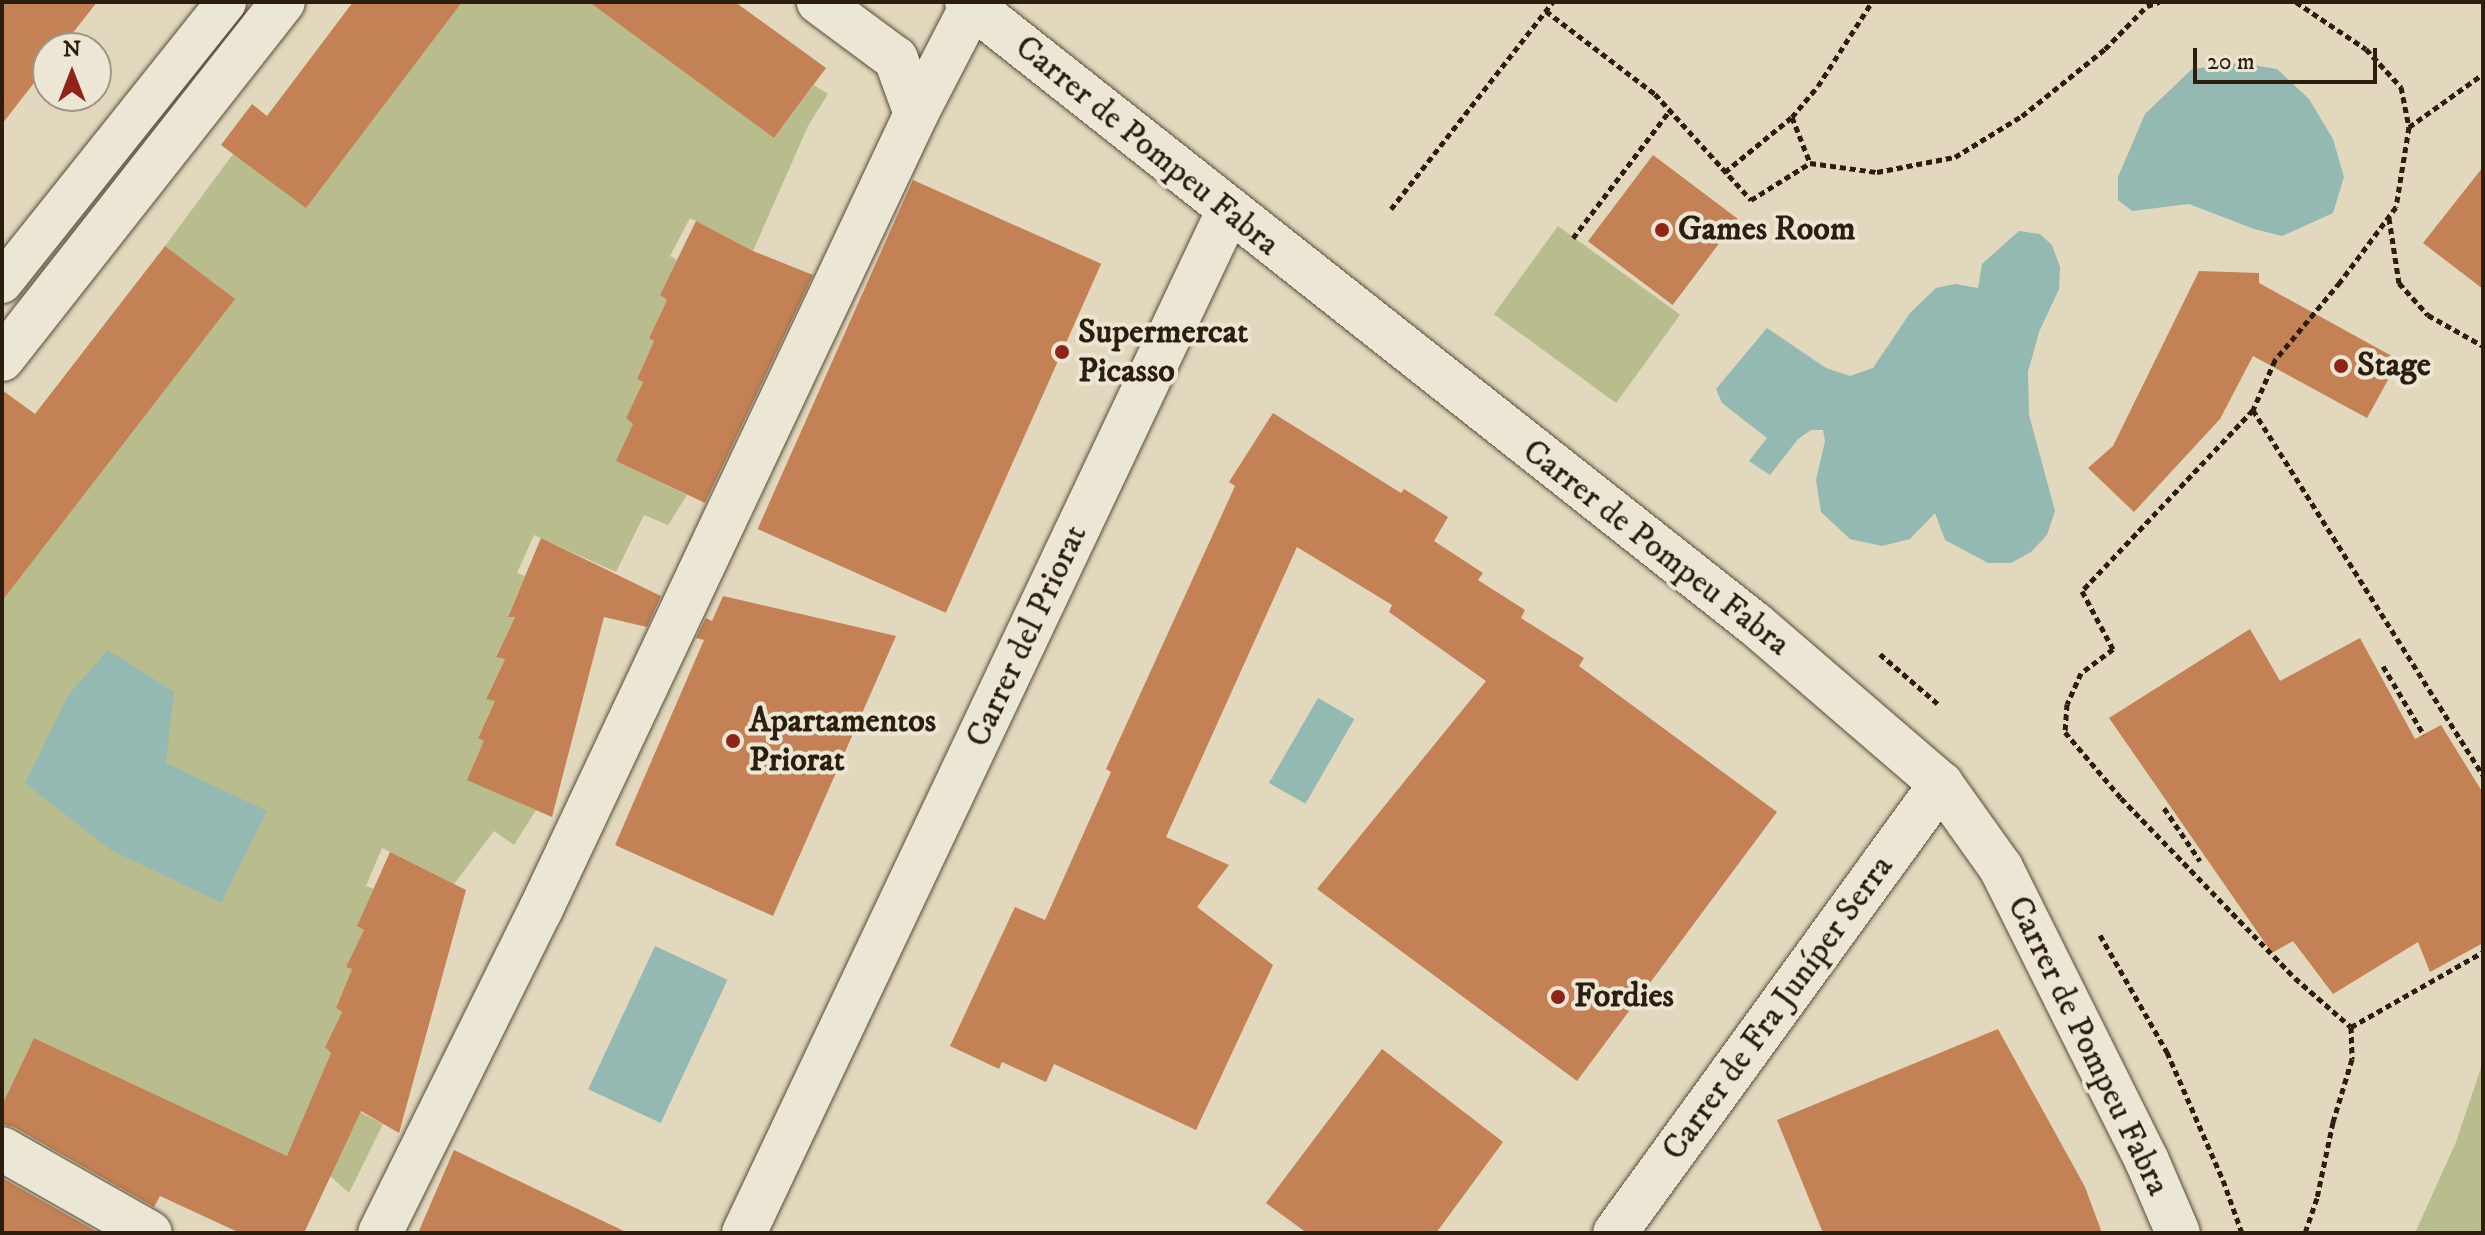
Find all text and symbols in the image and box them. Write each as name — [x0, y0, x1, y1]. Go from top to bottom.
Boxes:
street label: Carrer de Pompeu Fabra — [1007, 27, 1287, 265]
north arrow — [32, 32, 112, 112]
scale bar — [2197, 32, 2381, 82]
text: N — [63, 36, 81, 63]
text: 20 m — [2207, 47, 2255, 77]
place label: Games Room — [1678, 210, 1855, 250]
marker: Games Room — [1653, 221, 1671, 239]
place label: Supermercat Picasso — [1078, 312, 1248, 392]
marker: Supermercat Picasso — [1053, 343, 1071, 361]
place label: Stage — [2357, 346, 2431, 386]
marker: Stage — [2332, 357, 2350, 375]
street label: Carrer de Pompeu Fabra — [1514, 431, 1798, 665]
street label: Carrer del Priorat — [958, 518, 1096, 754]
place label: Apartamentos Priorat — [749, 701, 936, 780]
marker: Apartamentos Priorat — [724, 732, 742, 750]
street label: Carrer de Fra Juníper Serra — [1654, 848, 1902, 1168]
street label: Carrer de Pompeu Fabra — [1998, 890, 2178, 1202]
place label: Fordies — [1574, 977, 1674, 1017]
marker: Fordies — [1549, 988, 1567, 1006]

